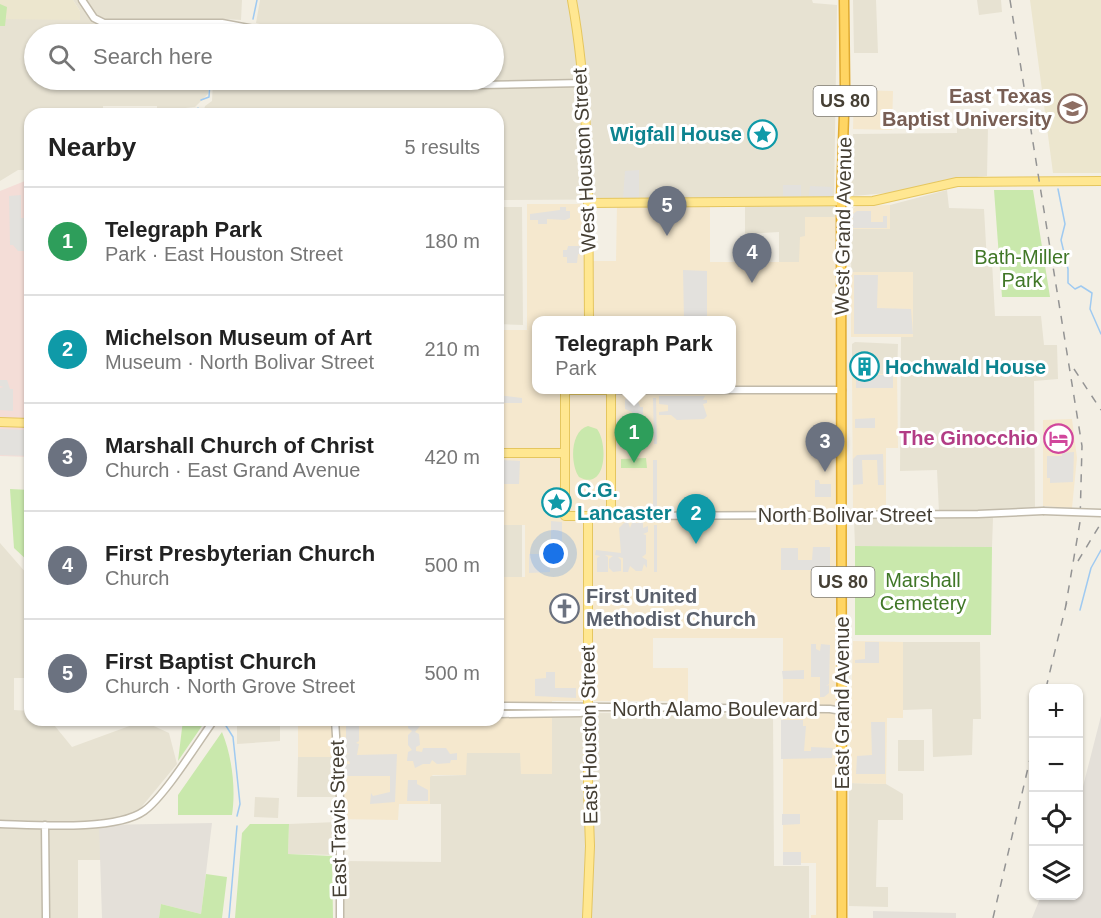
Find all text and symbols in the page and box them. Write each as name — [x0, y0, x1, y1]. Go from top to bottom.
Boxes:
search box — [24, 24, 504, 90]
icon: search — [45, 41, 78, 74]
text: Search here — [93, 44, 213, 69]
street label: West Houston Street — [568, 67, 600, 253]
place label: East Texas Baptist University — [882, 85, 1053, 130]
road number: US 80 — [814, 86, 876, 116]
school or university icon: East Texas Baptist University — [1057, 92, 1089, 124]
place icon: Wigfall House — [747, 118, 779, 150]
place label: Wigfall House — [610, 123, 742, 145]
text: Nearby — [48, 132, 136, 162]
text: 5 results — [404, 136, 480, 158]
street label: West Grand Avenue — [830, 137, 856, 315]
pin: 5 — [648, 186, 686, 236]
text: Telegraph Park — [105, 217, 262, 242]
text: 1 — [62, 230, 73, 252]
text: 180 m — [424, 230, 480, 252]
pin: 4 — [732, 234, 771, 283]
text: Park · East Houston Street — [105, 243, 343, 265]
park label: Bath-Miller Park — [974, 246, 1070, 291]
popup — [532, 316, 736, 394]
text: Michelson Museum of Art — [105, 325, 372, 350]
text: Telegraph Park — [555, 331, 713, 356]
text: 2 — [62, 338, 73, 360]
text: 210 m — [424, 338, 480, 360]
text: Museum · North Bolivar Street — [105, 351, 374, 373]
building icon: Hochwald House — [848, 351, 880, 383]
place label: Hochwald House — [885, 356, 1046, 378]
text: Park — [555, 357, 596, 379]
pin: 1 — [614, 414, 654, 463]
pin: 3 — [806, 422, 844, 472]
hotel icon: The Ginocchio — [1043, 422, 1075, 454]
place label: The Ginocchio — [899, 427, 1038, 449]
text: Marshall Church of Christ — [105, 433, 374, 458]
text: 3 — [62, 446, 73, 468]
text: 420 m — [424, 446, 480, 468]
text: Church · East Grand Avenue — [105, 459, 360, 481]
place label: C.G. Lancaster — [577, 479, 672, 524]
place icon: C.G. Lancaster — [540, 486, 572, 518]
pin: 2 — [676, 494, 716, 544]
street label: North Bolivar Street — [758, 504, 933, 526]
your location — [539, 539, 568, 568]
text: First Presbyterian Church — [105, 541, 375, 566]
text: 4 — [62, 554, 73, 576]
text: 500 m — [424, 554, 480, 576]
text: Church — [105, 567, 169, 589]
road number: US 80 — [812, 567, 874, 597]
park label: Marshall Cemetery — [880, 569, 966, 614]
place label: First United Methodist Church — [586, 585, 756, 630]
church icon: First United Methodist Church — [549, 592, 581, 624]
street label: East Grand Avenue — [831, 616, 853, 790]
street label: East Houston Street — [576, 645, 602, 825]
text: First Baptist Church — [105, 649, 316, 674]
text: 5 — [62, 662, 73, 684]
text: 500 m — [424, 662, 480, 684]
text: Church · North Grove Street — [105, 675, 355, 697]
map controls — [1029, 684, 1083, 900]
button: + — [1029, 684, 1083, 738]
street label: North Alamo Boulevard — [612, 698, 818, 720]
button: − — [1029, 738, 1083, 792]
street label: East Travis Street — [326, 739, 350, 898]
button: locate — [1029, 792, 1083, 846]
button: layers — [1029, 846, 1083, 900]

